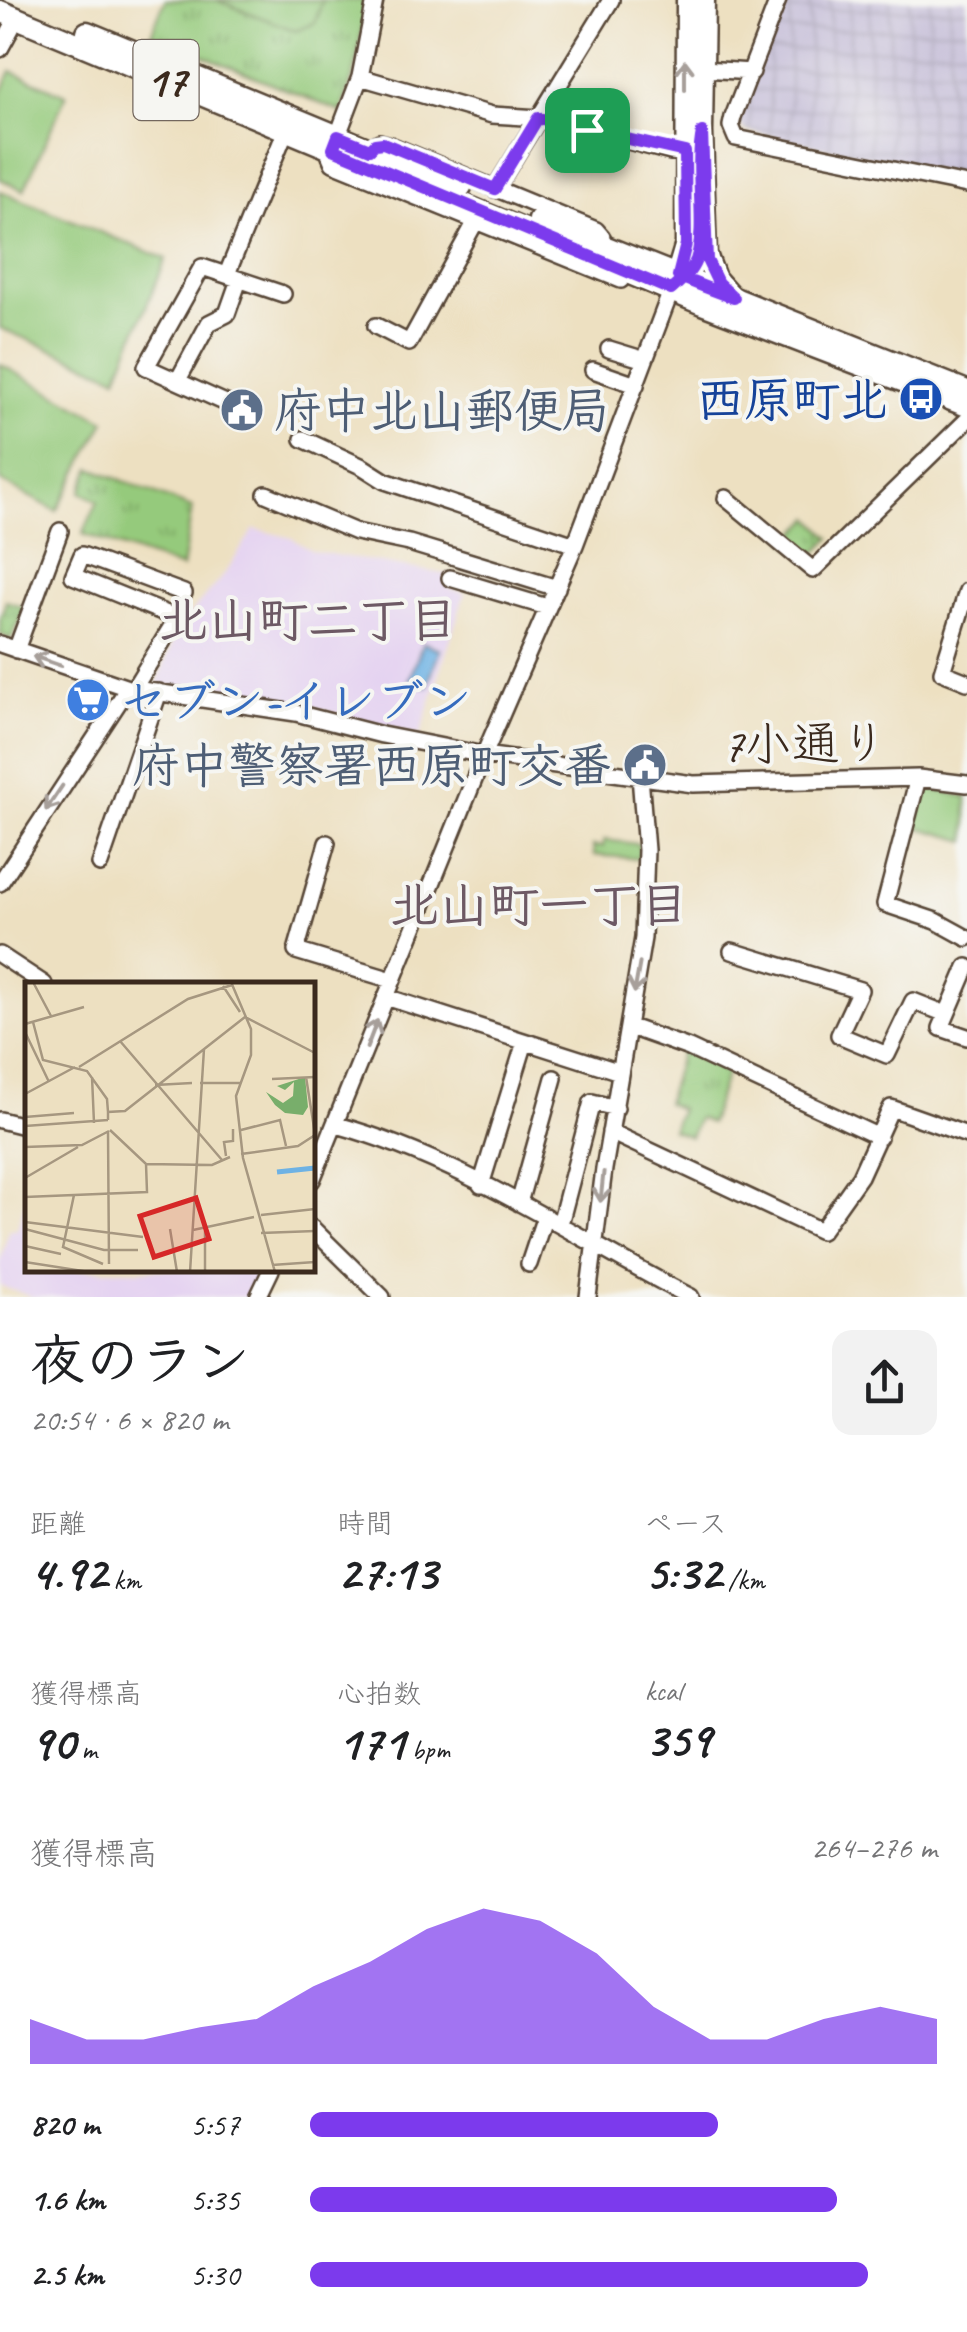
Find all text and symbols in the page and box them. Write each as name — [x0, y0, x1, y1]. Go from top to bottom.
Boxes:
road number: 17 — [134, 40, 198, 120]
one-way arrow — [676, 60, 695, 92]
pin — [545, 88, 630, 173]
icon: arrive — [560, 103, 615, 158]
place label: 西原町北 — [696, 370, 888, 430]
bus stop icon: 西原町北 — [898, 376, 944, 422]
place label: 府中北山郵便局 — [274, 381, 610, 441]
public building icon: 府中北山郵便局 — [219, 387, 265, 433]
district label: 北山町二丁目 — [158, 589, 458, 652]
one-way arrow — [32, 650, 64, 668]
place label: セブン-イレブン — [120, 671, 472, 731]
supermarket icon: セブン-イレブン — [65, 677, 111, 723]
street label: 7小通り — [722, 713, 888, 775]
place label: 府中警察署西原町交番 — [132, 736, 612, 796]
public building icon: 府中警察署西原町交番 — [622, 742, 668, 788]
one-way arrow — [44, 783, 65, 811]
district label: 北山町一丁目 — [389, 874, 689, 937]
one-way arrow — [627, 961, 646, 994]
inset map — [25, 982, 315, 1272]
one-way arrow — [364, 1019, 382, 1050]
one-way arrow — [592, 1171, 611, 1203]
text: 夜のラン — [30, 1326, 250, 1396]
button: share — [832, 1330, 937, 1435]
text: 20:54 · 6 × 820 m — [30, 1399, 228, 1440]
text: 距離 — [30, 1506, 86, 1541]
text: 時間 — [337, 1506, 393, 1541]
text: ペース — [645, 1506, 727, 1541]
text: 4.92 — [30, 1541, 107, 1604]
text: 27:13 — [337, 1541, 437, 1604]
text: 5:32 — [645, 1541, 721, 1604]
text: km — [107, 1562, 141, 1597]
text: /km — [721, 1562, 765, 1597]
text: kcal — [645, 1673, 682, 1708]
text: 獲得標高 — [30, 1676, 142, 1711]
text: 心拍数 — [337, 1676, 421, 1711]
text: 359 — [645, 1708, 711, 1771]
text: 90 — [30, 1711, 74, 1774]
text: 171 — [337, 1711, 405, 1774]
text: m — [74, 1732, 97, 1767]
text: bpm — [405, 1732, 450, 1767]
text: 264–276 m — [811, 1827, 937, 1868]
text: 獲得標高 — [30, 1833, 158, 1874]
text: 820 m — [30, 2104, 99, 2145]
text: 5:57 — [190, 2104, 240, 2145]
text: 1.6 km — [30, 2179, 105, 2220]
text: 5:35 — [190, 2179, 240, 2220]
text: 2.5 km — [30, 2254, 104, 2295]
text: 5:30 — [190, 2254, 240, 2295]

